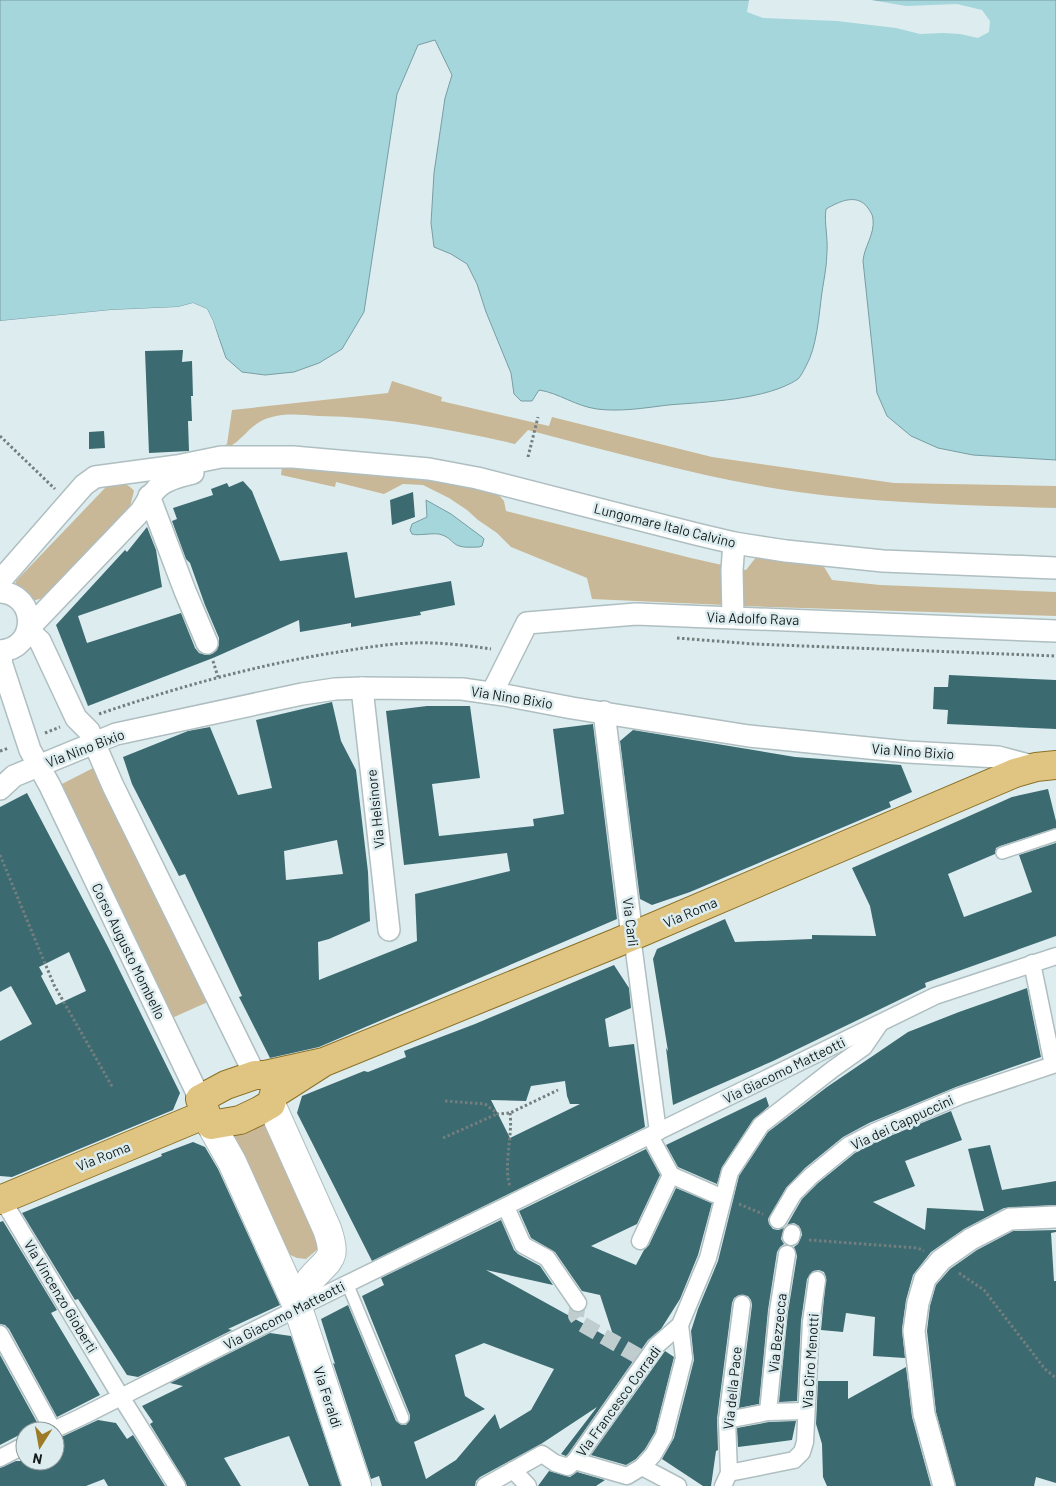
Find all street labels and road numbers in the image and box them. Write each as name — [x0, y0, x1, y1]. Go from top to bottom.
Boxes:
street label: Lungomare Italo Calvino — [592, 499, 738, 551]
street label: Via Adolfo Rava — [706, 608, 800, 628]
street label: Via Nino Bixio — [470, 682, 554, 712]
street label: Via Nino Bixio — [43, 725, 127, 771]
street label: Via Nino Bixio — [871, 740, 955, 762]
street label: Via Helsinore — [362, 769, 388, 849]
street label: Corso Augusto Mombello — [89, 880, 169, 1022]
street label: Via Roma — [661, 893, 719, 931]
street label: Via Carli — [620, 897, 642, 947]
street label: Via Giacomo Matteotti — [720, 1033, 848, 1107]
street label: Via dei Cappuccini — [848, 1091, 956, 1153]
street label: Via Roma — [74, 1138, 132, 1174]
street label: Via Vincenzo Gioberti — [21, 1236, 101, 1356]
street label: Via Giacomo Matteotti — [221, 1277, 347, 1353]
street label: Via Bezzecca — [764, 1293, 790, 1373]
street label: Via Ciro Menotti — [798, 1313, 822, 1409]
street label: Via Francesco Corradi — [572, 1342, 664, 1460]
street label: Via della Pace — [719, 1346, 745, 1430]
street label: Via Feraldi — [310, 1364, 346, 1430]

